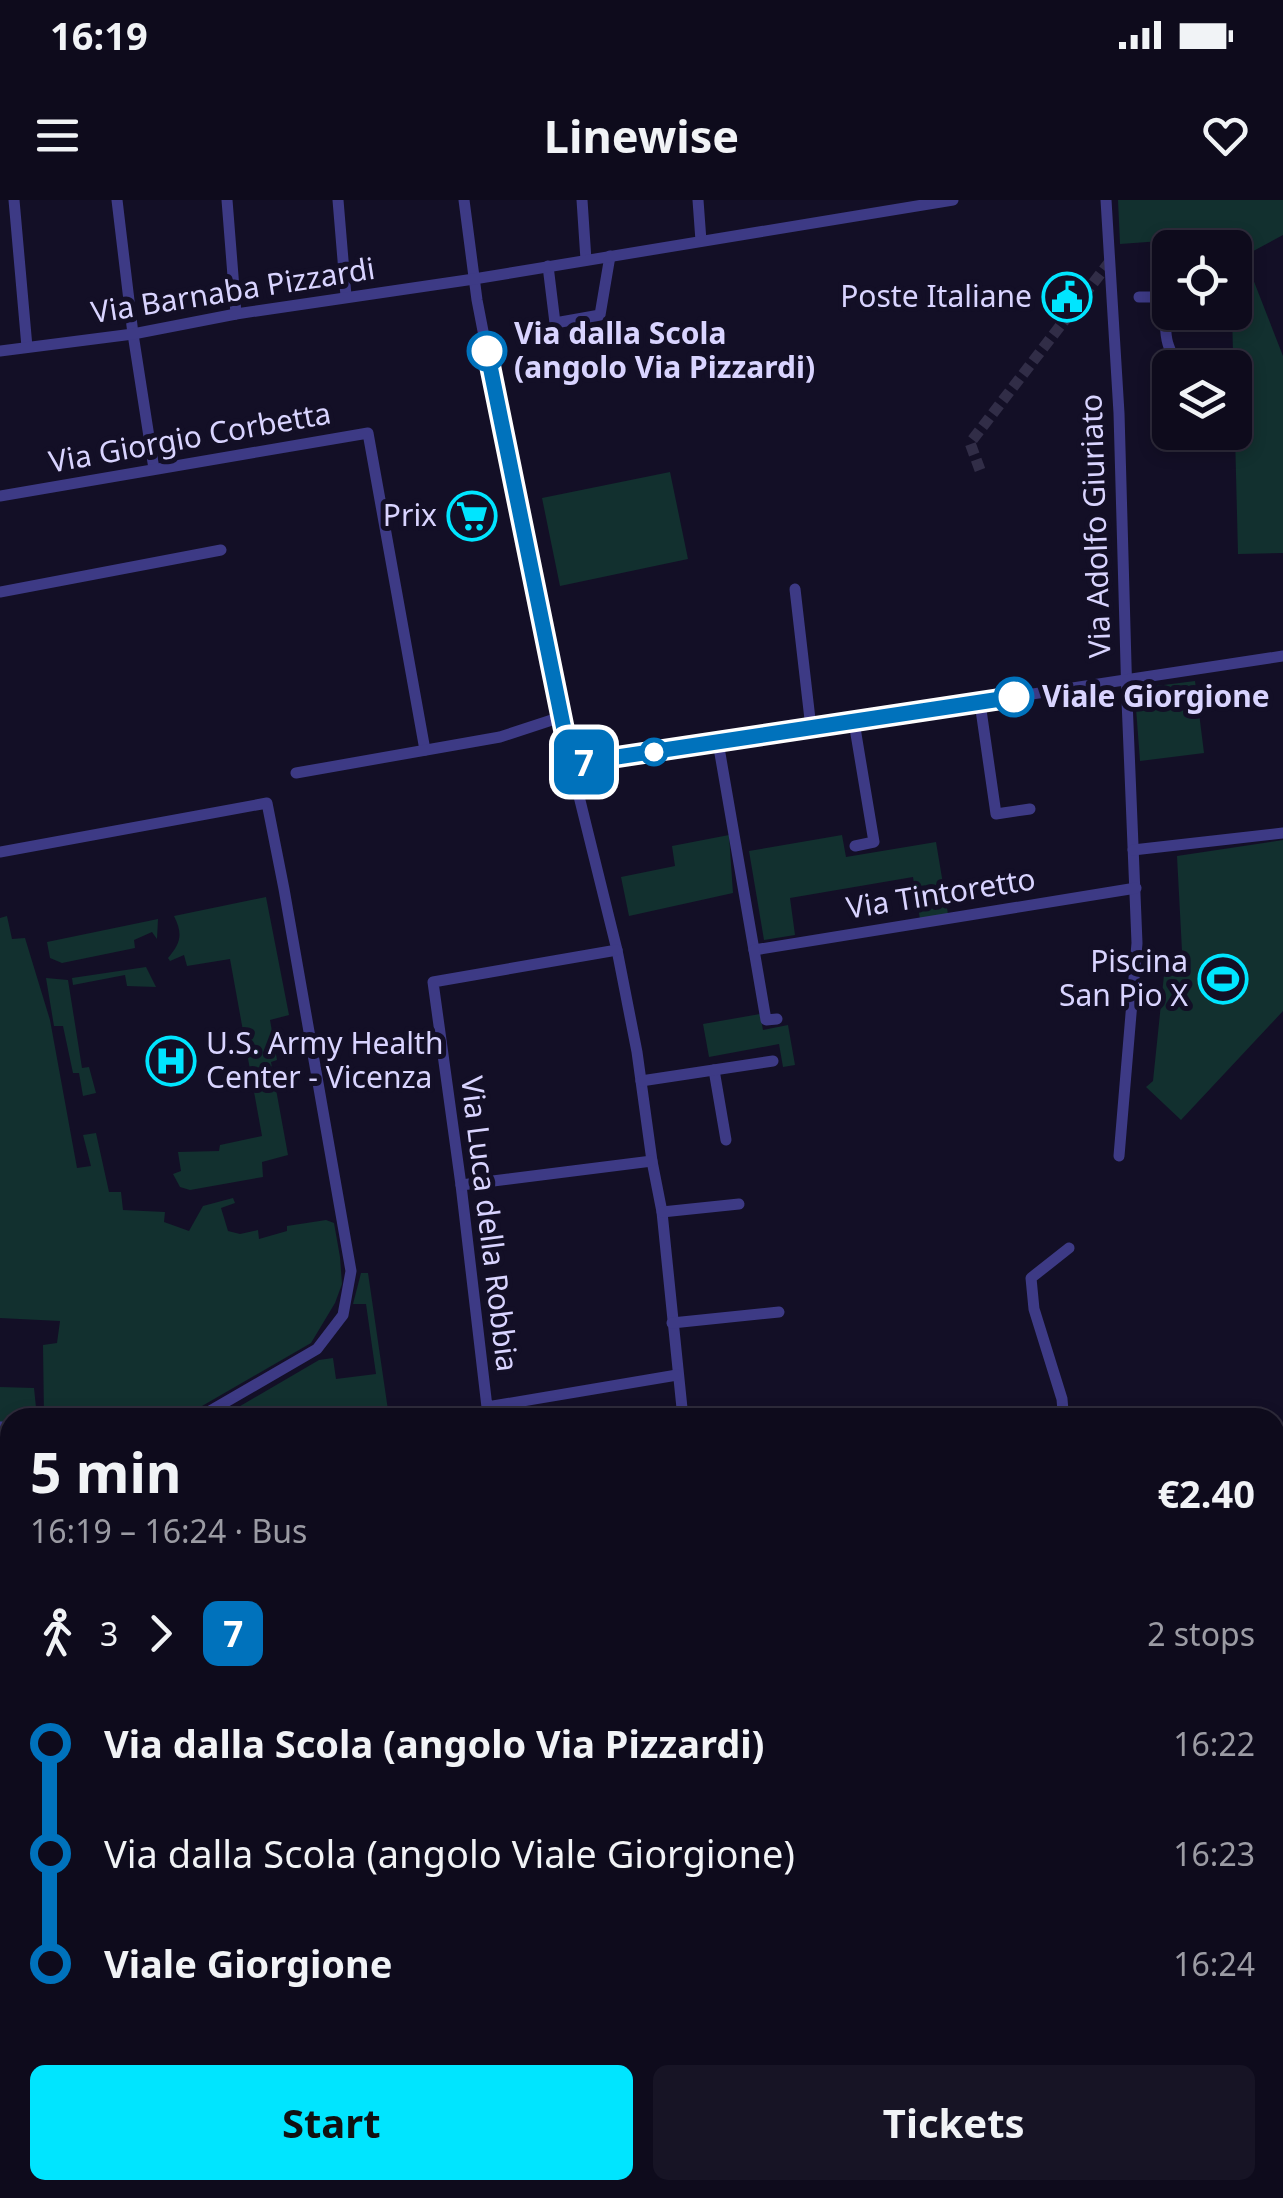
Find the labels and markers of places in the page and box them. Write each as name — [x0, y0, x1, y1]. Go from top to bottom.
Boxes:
public building icon: Poste Italiane — [1041, 271, 1093, 323]
place label: Poste Italiane — [840, 275, 1032, 316]
place label: Via dalla Scola (angolo Via Pizzardi) — [514, 312, 815, 387]
marker: Via dalla Scola (angolo Via Pizzardi) — [468, 332, 506, 370]
supermarket icon: Prix — [446, 490, 498, 542]
place label: Prix — [383, 494, 437, 535]
place label: Viale Giorgione — [1042, 675, 1270, 716]
marker: Viale Giorgione — [995, 678, 1033, 716]
unlabelled marker — [641, 739, 667, 765]
place label: Piscina San Pio X — [1059, 940, 1188, 1015]
sports icon: Piscina San Pio X — [1197, 953, 1249, 1005]
place label: U.S. Army Health Center - Vicenza — [206, 1022, 443, 1097]
hospital icon: U.S. Army Health Center - Vicenza — [145, 1035, 197, 1087]

